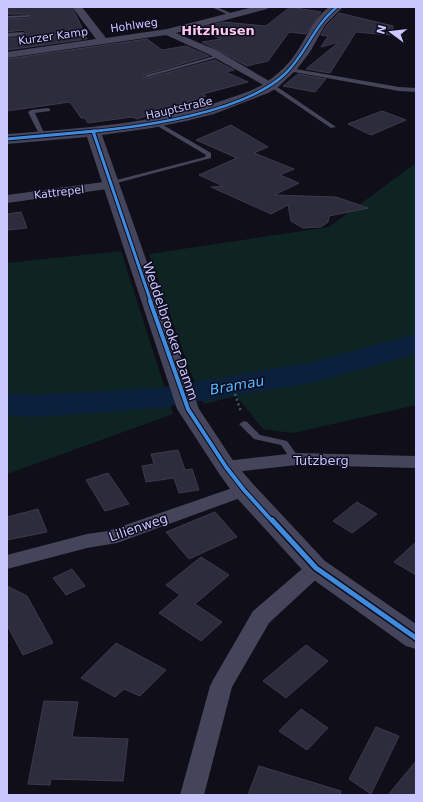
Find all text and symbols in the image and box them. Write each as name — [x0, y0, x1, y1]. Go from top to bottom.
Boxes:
north arrow — [371, 12, 411, 52]
street label: Hohlweg — [110, 16, 159, 35]
district label: Hitzhusen — [181, 23, 255, 38]
text: N — [374, 23, 389, 36]
street label: Kurzer Kamp — [17, 25, 89, 48]
street label: Hauptstraße — [144, 94, 214, 123]
street label: Kattrepel — [33, 183, 85, 202]
street label: Weddelbrooker Damm — [140, 260, 201, 402]
water label: Bramau — [209, 372, 266, 398]
street label: Tutzberg — [292, 453, 349, 468]
street label: Lilienweg — [107, 510, 170, 545]

